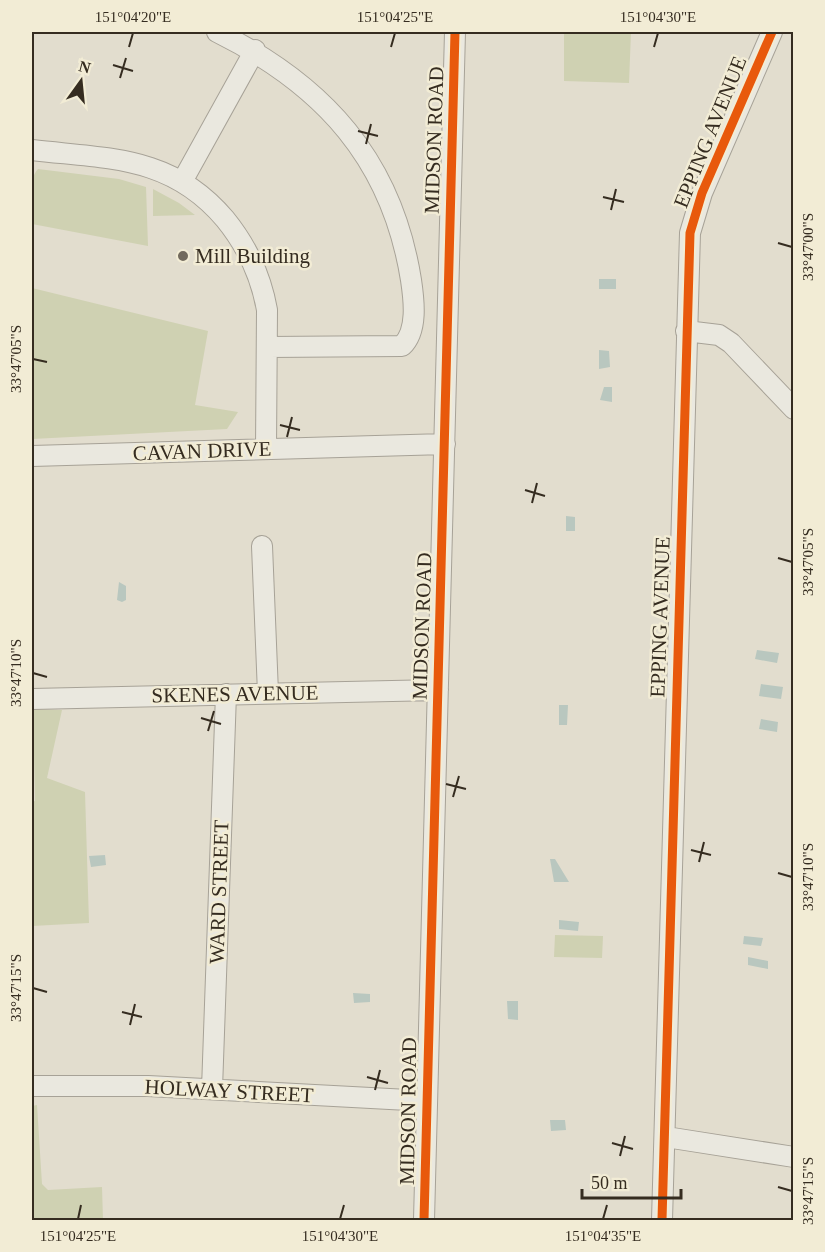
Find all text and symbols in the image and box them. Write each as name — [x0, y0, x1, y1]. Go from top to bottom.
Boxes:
text: 151°04'20"E — [95, 9, 171, 25]
text: 151°04'25"E — [357, 9, 433, 25]
text: 151°04'30"E — [620, 9, 696, 25]
north arrow — [51, 51, 111, 111]
street label: EPPING AVENUE — [669, 53, 751, 211]
text: N — [77, 57, 93, 77]
street label: MIDSON ROAD — [419, 66, 449, 214]
text: 33°47'00"S — [800, 213, 816, 281]
place label: Mill Building — [195, 244, 310, 268]
marker: Mill Building — [176, 249, 190, 263]
text: 33°47'05"S — [8, 325, 24, 393]
street label: CAVAN DRIVE — [132, 437, 272, 465]
text: 33°47'05"S — [800, 528, 816, 596]
street label: EPPING AVENUE — [645, 536, 675, 698]
street label: MIDSON ROAD — [407, 552, 437, 700]
text: 33°47'10"S — [8, 639, 24, 707]
street label: SKENES AVENUE — [151, 681, 319, 707]
street label: WARD STREET — [204, 819, 234, 964]
text: 33°47'10"S — [800, 843, 816, 911]
text: 33°47'15"S — [8, 954, 24, 1022]
street label: MIDSON ROAD — [395, 1037, 421, 1185]
street label: HOLWAY STREET — [144, 1075, 314, 1107]
text: 33°47'15"S — [800, 1157, 816, 1225]
scale bar — [582, 1162, 681, 1200]
text: 50 m — [591, 1173, 628, 1193]
text: 151°04'25"E — [40, 1228, 116, 1244]
text: 151°04'30"E — [302, 1228, 378, 1244]
text: 151°04'35"E — [565, 1228, 641, 1244]

